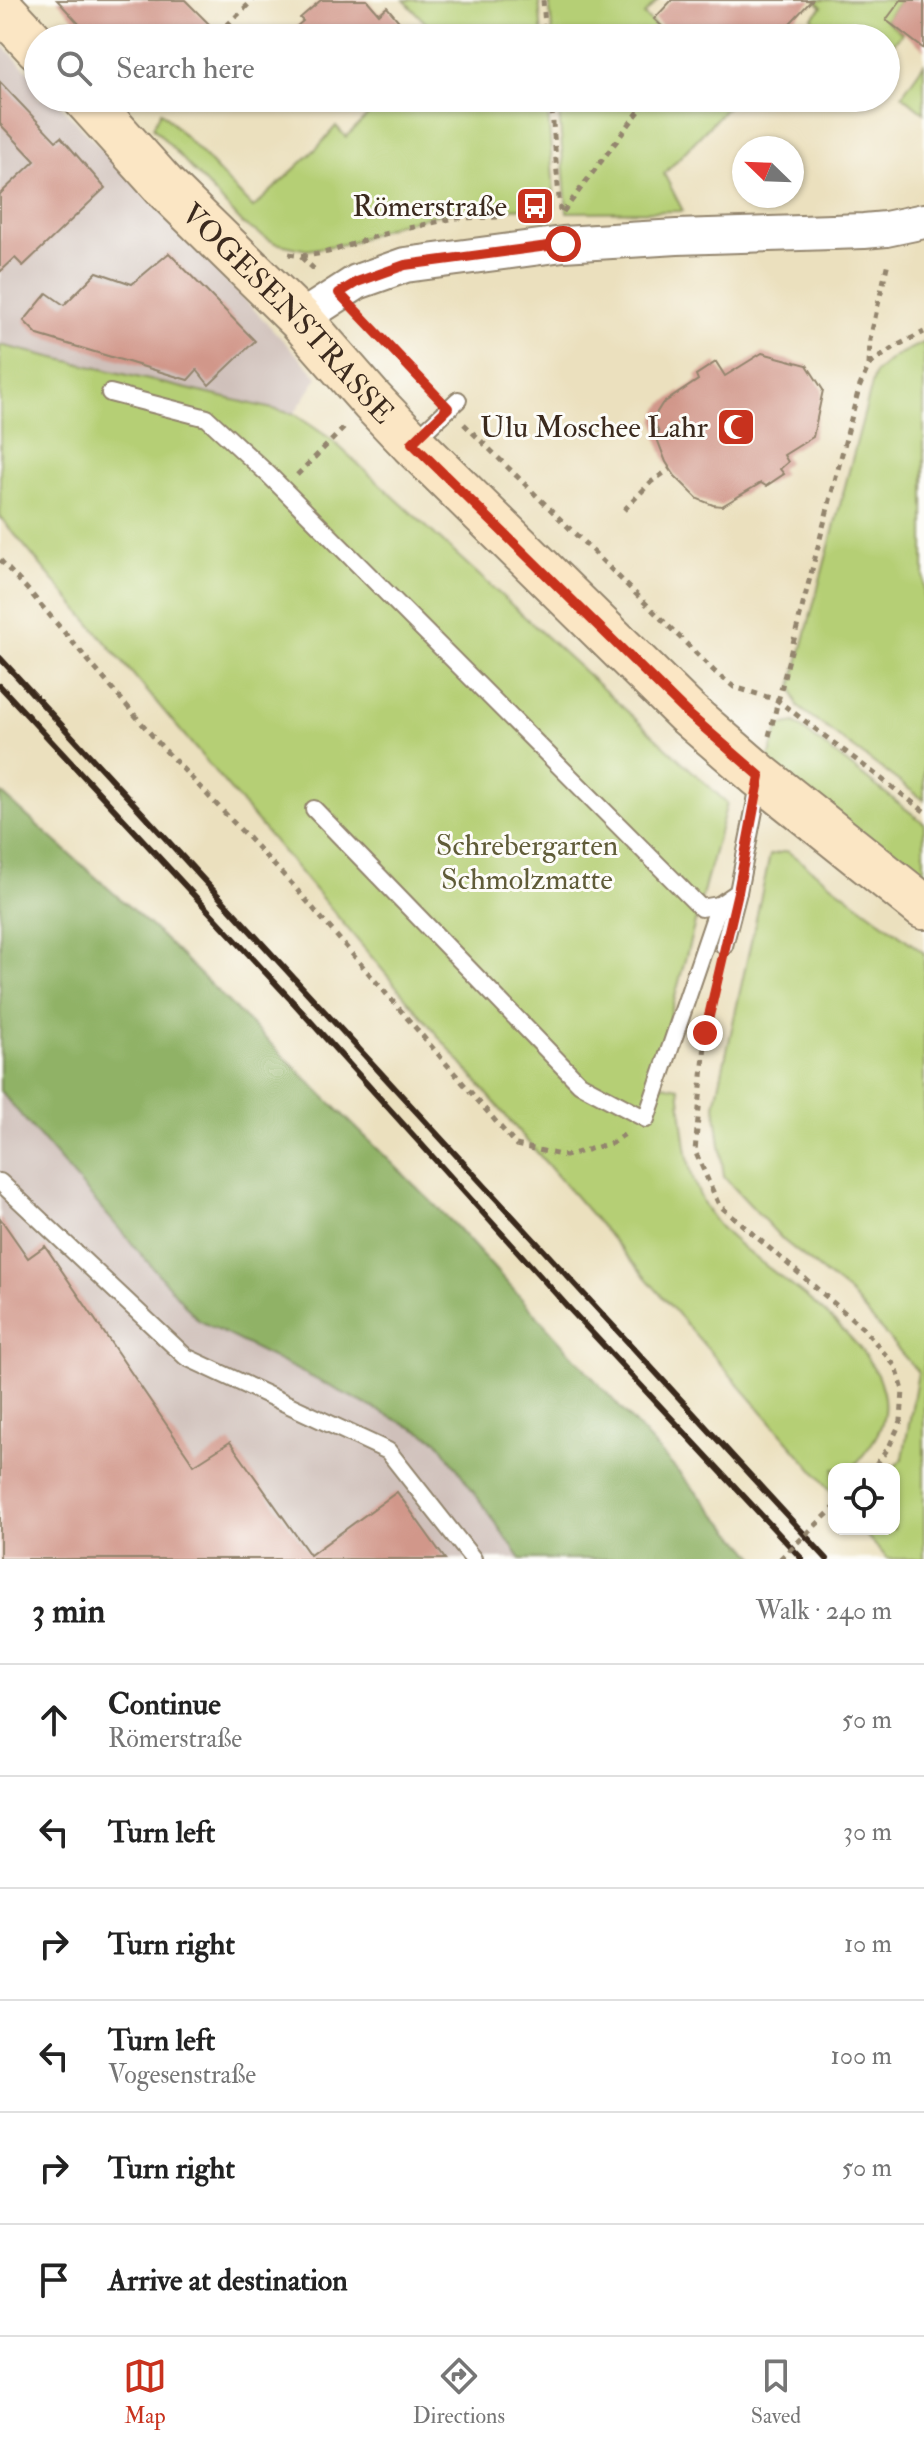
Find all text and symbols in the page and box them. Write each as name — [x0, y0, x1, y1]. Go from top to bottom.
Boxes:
search box — [24, 24, 900, 112]
icon: search — [52, 46, 96, 90]
text: Search here — [116, 50, 255, 87]
north arrow — [732, 136, 804, 208]
bus stop icon: Römerstraße — [514, 185, 556, 227]
place label: Römerstraße — [352, 188, 507, 225]
street label: VOGESENSTRASSE — [174, 195, 402, 432]
route start — [545, 226, 581, 262]
mosque icon: Ulu Moschee Lahr — [715, 406, 757, 448]
place label: Ulu Moschee Lahr — [480, 409, 708, 446]
park label: Schrebergarten Schmolzmatte — [436, 827, 618, 898]
route end — [687, 1015, 723, 1051]
map controls — [828, 1463, 900, 1535]
button: locate — [828, 1463, 900, 1535]
text: 3 min — [32, 1590, 105, 1633]
text: Walk · 240 m — [756, 1595, 892, 1627]
text: Continue — [108, 1686, 221, 1723]
icon: ahead — [32, 1698, 76, 1742]
text: 50 m — [842, 1704, 892, 1736]
text: Römerstraße — [108, 1723, 242, 1755]
icon: left — [32, 1810, 76, 1854]
text: Turn left — [108, 1814, 215, 1851]
text: 30 m — [843, 1816, 892, 1848]
icon: right — [32, 1922, 76, 1966]
text: Turn right — [108, 1926, 235, 1963]
text: 10 m — [844, 1928, 892, 1960]
text: Turn left — [108, 2022, 215, 2059]
icon: left — [32, 2034, 76, 2078]
text: 100 m — [831, 2040, 892, 2072]
text: Vogesenstraße — [108, 2059, 256, 2091]
icon: right — [32, 2146, 76, 2190]
text: Turn right — [108, 2150, 235, 2187]
text: 50 m — [842, 2152, 892, 2184]
icon: arrive — [32, 2258, 76, 2302]
text: Arrive at destination — [108, 2262, 348, 2299]
tab: Map — [123, 2354, 167, 2430]
tab: Directions — [413, 2354, 505, 2430]
tab: Saved — [751, 2354, 801, 2430]

